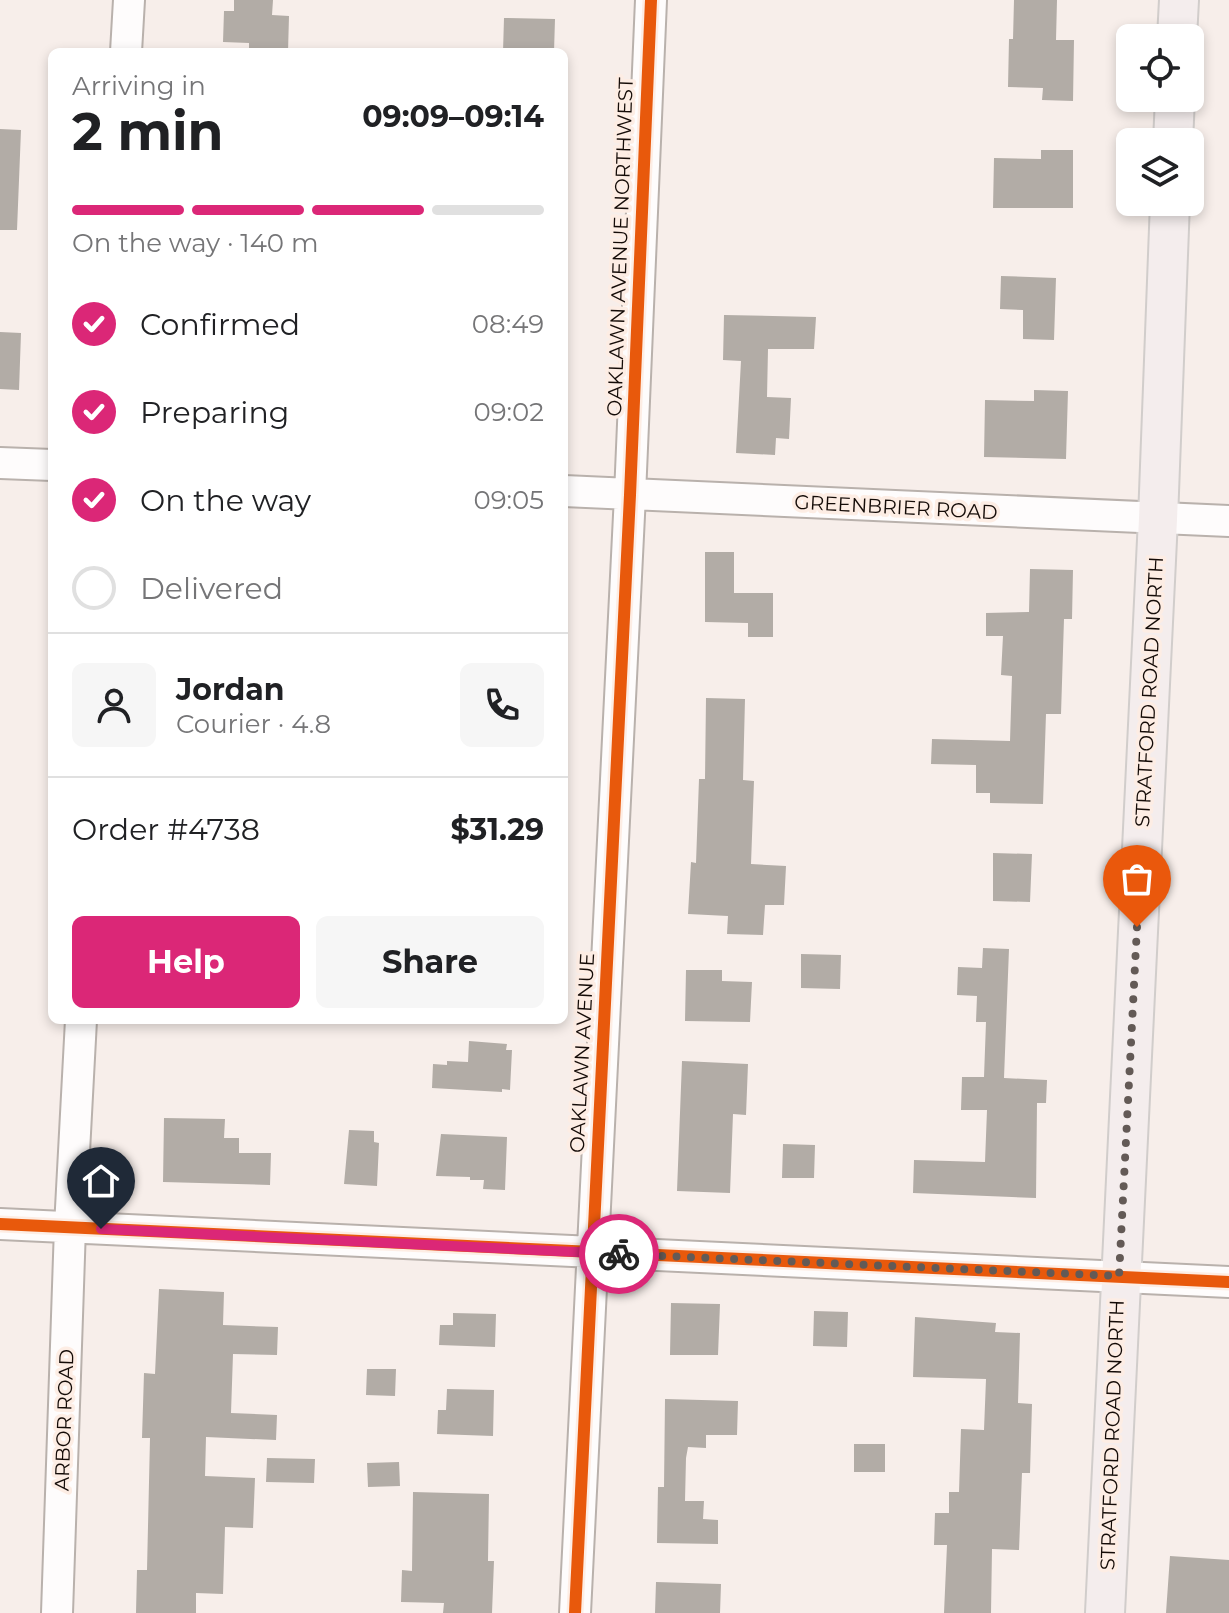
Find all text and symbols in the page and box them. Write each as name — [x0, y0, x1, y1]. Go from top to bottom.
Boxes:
map controls — [1116, 24, 1204, 216]
button: locate — [1116, 24, 1204, 112]
text: Arriving in — [72, 70, 206, 102]
street label: OAKLAWN AVENUE NORTHWEST — [602, 77, 638, 417]
text: 09:09–09:14 — [362, 98, 544, 135]
text: 2 min — [72, 100, 224, 163]
button: layers — [1116, 128, 1204, 216]
text: On the way · 140 m — [72, 227, 318, 259]
icon: check — [72, 302, 116, 346]
text: Confirmed — [140, 306, 300, 343]
text: 08:49 — [472, 308, 544, 340]
icon: check — [72, 390, 116, 434]
text: Preparing — [140, 394, 289, 431]
text: 09:02 — [473, 396, 544, 428]
icon: check — [72, 478, 116, 522]
text: On the way — [140, 482, 311, 519]
text: 09:05 — [474, 484, 544, 516]
street label: GREENBRIER ROAD — [794, 490, 998, 524]
street label: STRATFORD ROAD NORTH — [1130, 556, 1168, 828]
text: Delivered — [140, 570, 283, 607]
button: person — [72, 663, 156, 747]
button: phone — [460, 663, 544, 747]
text: Jordan — [176, 671, 285, 708]
text: Courier · 4.8 — [176, 708, 331, 740]
text: Order #4738 — [72, 811, 260, 848]
text: $31.29 — [450, 811, 544, 848]
pin — [1103, 845, 1171, 927]
icon: bag — [1115, 857, 1159, 901]
button: Help — [72, 916, 300, 1008]
button: Share — [316, 916, 544, 1008]
street label: OAKLAWN AVENUE — [565, 952, 599, 1154]
pin — [67, 1147, 135, 1229]
icon: home — [79, 1159, 123, 1203]
courier — [579, 1214, 659, 1294]
icon: bike — [597, 1232, 641, 1276]
street label: STRATFORD ROAD NORTH — [1095, 1299, 1129, 1571]
street label: ARBOR ROAD — [50, 1348, 78, 1492]

